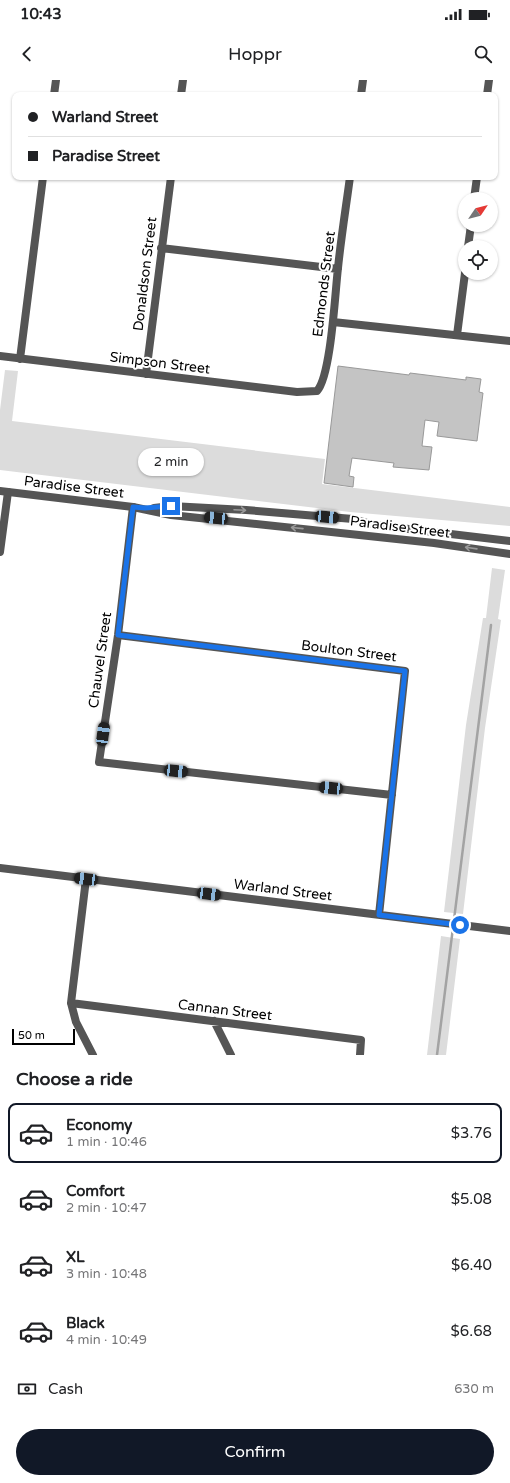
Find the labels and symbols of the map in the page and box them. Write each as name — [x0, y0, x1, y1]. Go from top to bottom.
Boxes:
north arrow — [458, 192, 498, 232]
street label: Donaldson Street — [130, 215, 161, 332]
street label: Edmonds Street — [309, 229, 339, 338]
street label: Simpson Street — [109, 348, 212, 378]
callout: 2 min — [138, 448, 204, 476]
street label: Paradise Street — [23, 472, 126, 502]
route end — [162, 497, 180, 515]
one-way arrow — [233, 506, 246, 513]
car — [315, 510, 339, 524]
car — [204, 511, 228, 525]
street label: Paradise Street — [349, 512, 452, 542]
one-way arrow — [291, 524, 304, 532]
one-way arrow — [465, 545, 478, 552]
street label: Chauvel Street — [85, 610, 115, 709]
street label: Boulton Street — [300, 637, 398, 665]
car — [95, 721, 111, 747]
car — [163, 764, 189, 778]
car — [318, 781, 344, 795]
car — [73, 872, 99, 886]
street label: Warland Street — [233, 876, 334, 905]
car — [196, 887, 222, 901]
route start — [451, 916, 469, 934]
street label: Cannan Street — [177, 996, 274, 1024]
scale bar — [12, 1027, 75, 1046]

